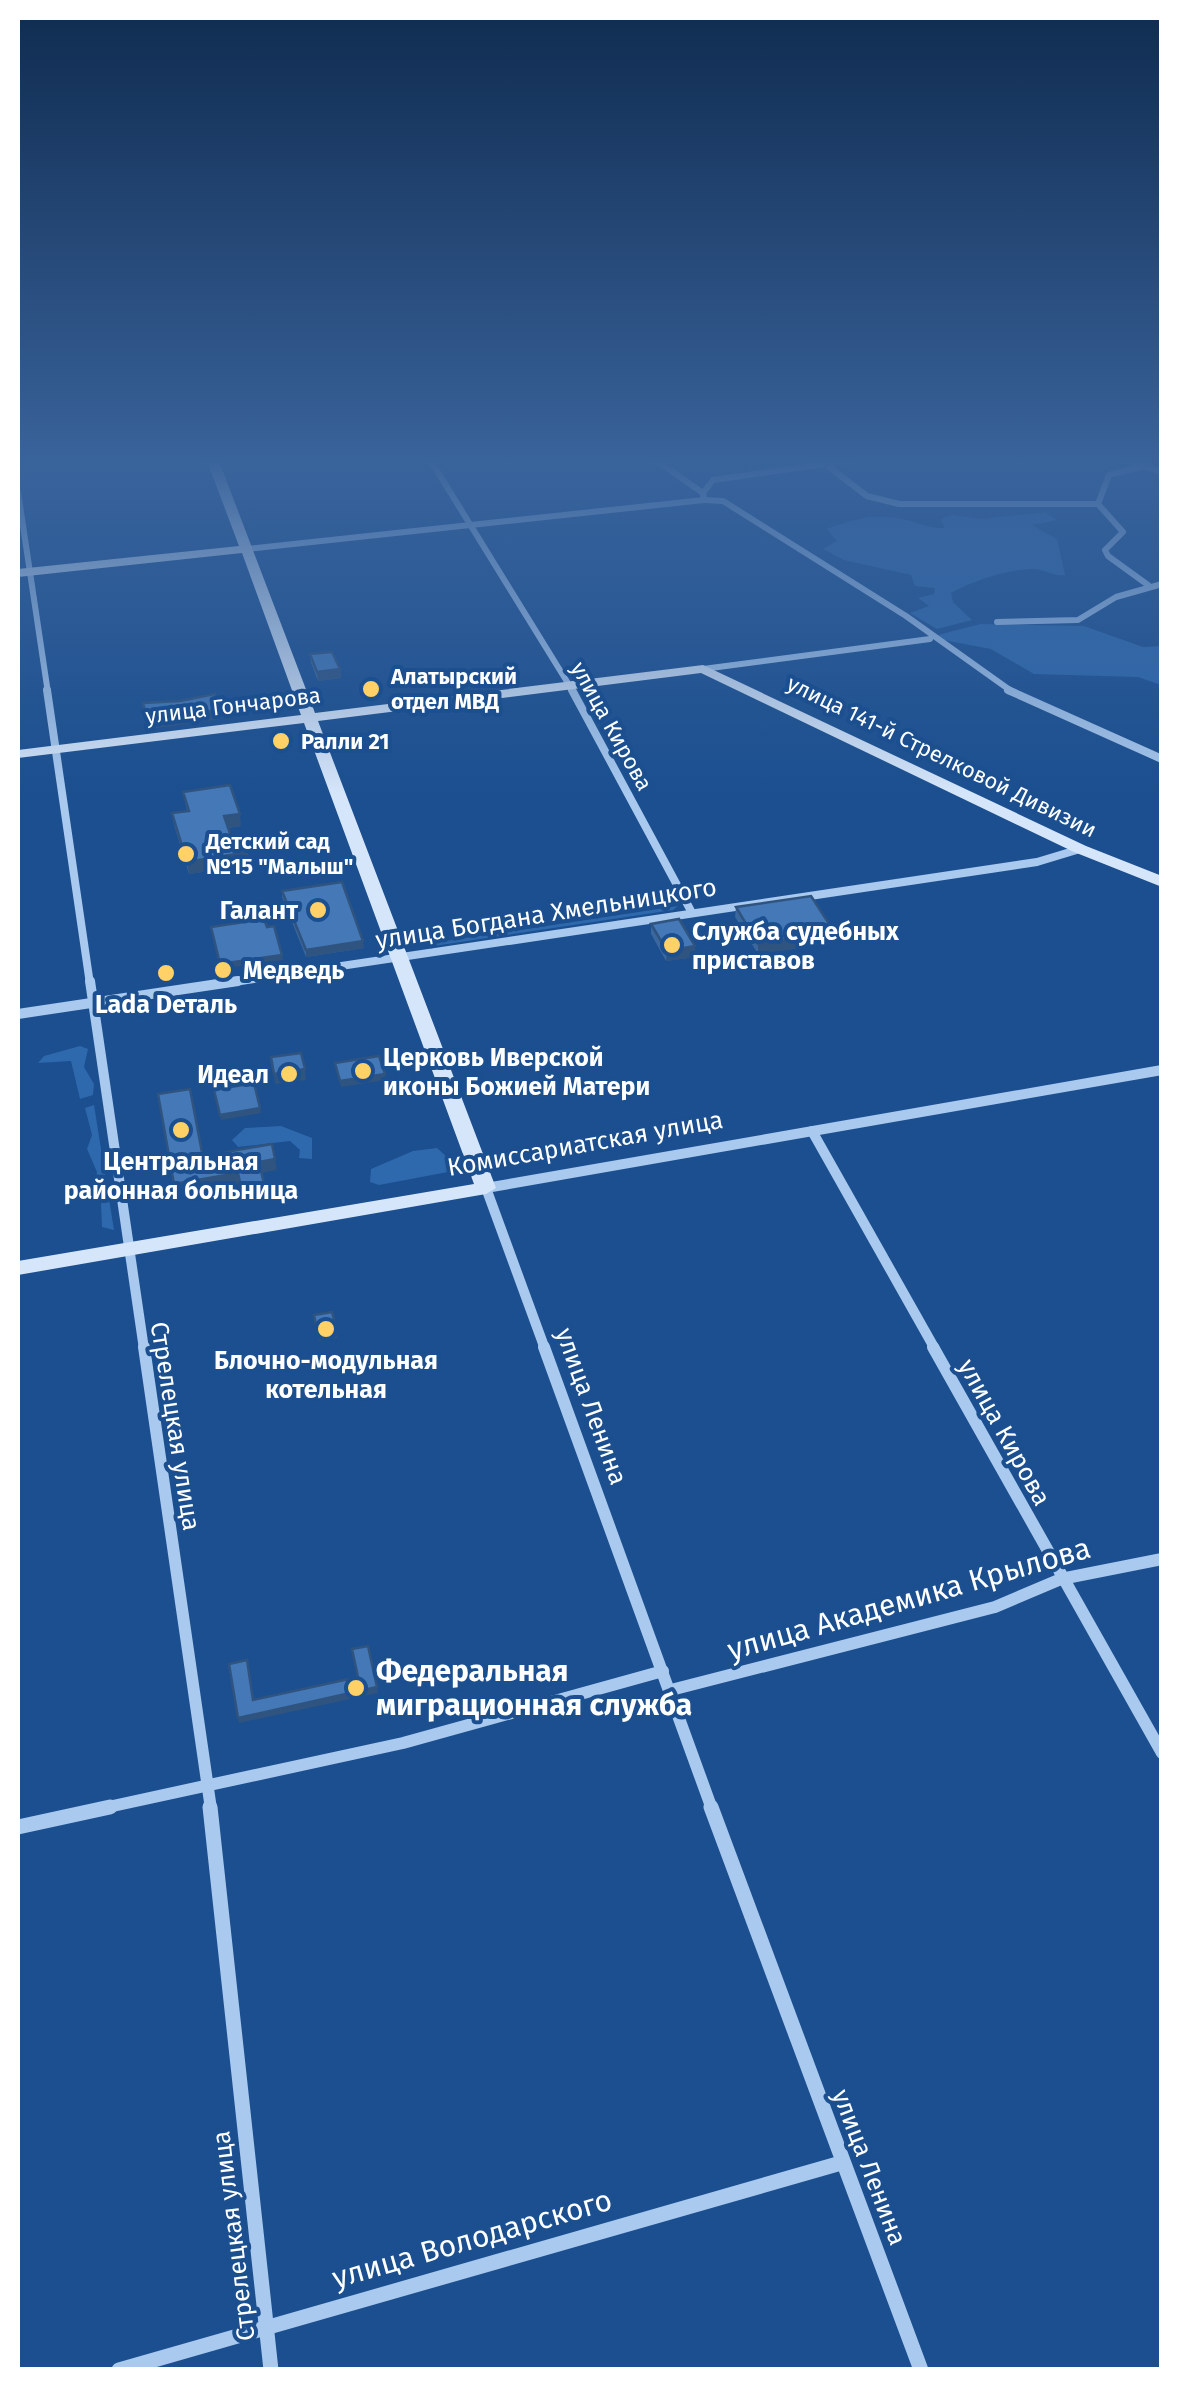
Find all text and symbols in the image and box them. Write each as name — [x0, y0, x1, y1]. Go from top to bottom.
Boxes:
street label: улица Кирова — [565, 657, 658, 795]
place label: Алатырский отдел МВД — [390, 663, 517, 715]
street label: улица 141-й Стрелковой Дивизии — [783, 670, 1101, 843]
marker: Алатырский отдел МВД — [360, 678, 382, 700]
street label: улица Гончарова — [144, 681, 322, 730]
place label: Ралли 21 — [301, 728, 390, 755]
marker: Ралли 21 — [270, 730, 292, 752]
place label: Детский сад №15 "Малыш" — [205, 828, 353, 880]
marker: Детский сад №15 "Малыш" — [175, 843, 197, 865]
street label: улица Богдана Хмельницкого — [373, 872, 719, 956]
place label: Галант — [220, 896, 298, 926]
marker: Галант — [307, 899, 329, 921]
place label: Служба судебных приставов — [692, 917, 900, 976]
marker: Служба судебных приставов — [661, 934, 683, 956]
place label: Медведь — [243, 956, 344, 986]
marker: Медведь — [212, 959, 234, 981]
marker: Lada Dеталь — [155, 962, 177, 984]
place label: Lada Dеталь — [95, 990, 237, 1020]
place label: Церковь Иверской иконы Божией Матери — [383, 1043, 650, 1102]
place label: Идеал — [197, 1060, 269, 1090]
marker: Церковь Иверской иконы Божией Матери — [352, 1060, 374, 1082]
marker: Идеал — [278, 1063, 300, 1085]
street label: Комиссариатская улица — [445, 1105, 725, 1183]
marker: Центральная районная больница — [170, 1119, 192, 1141]
place label: Центральная районная больница — [64, 1147, 298, 1206]
marker: Блочно-модульная котельная — [315, 1318, 337, 1340]
street label: Стрелецкая улица — [144, 1320, 206, 1533]
street label: улица Ленина — [549, 1324, 633, 1489]
place label: Блочно-модульная котельная — [214, 1346, 438, 1405]
street label: улица Кирова — [952, 1354, 1057, 1511]
street label: улица Академика Крылова — [723, 1530, 1095, 1668]
place label: Федеральная миграционная служба — [376, 1653, 692, 1723]
marker: Федеральная миграционная служба — [345, 1677, 367, 1699]
street label: улица Ленина — [826, 2085, 913, 2250]
street label: Стрелецкая улица — [206, 2129, 262, 2342]
street label: улица Володарского — [328, 2182, 616, 2296]

